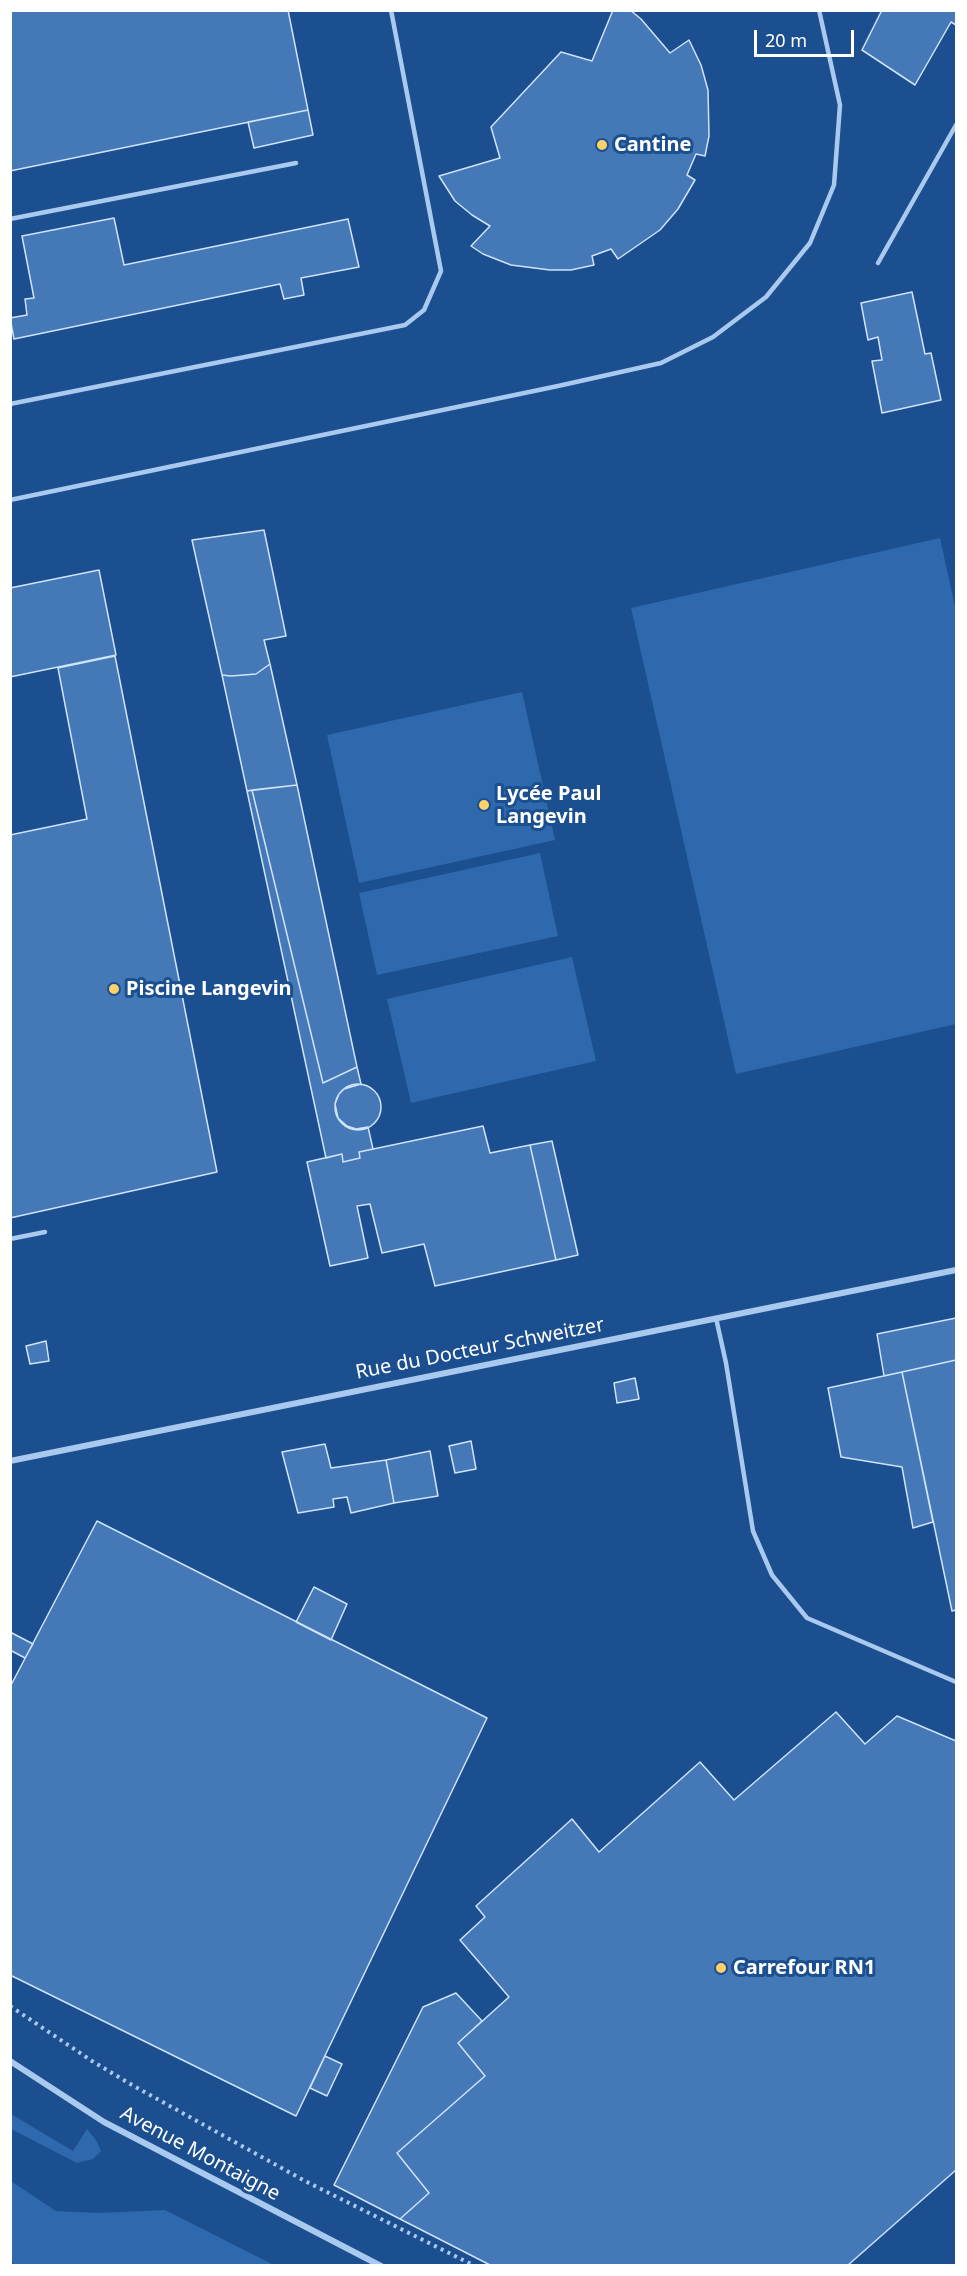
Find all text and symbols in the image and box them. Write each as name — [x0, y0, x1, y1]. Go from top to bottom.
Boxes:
scale bar — [757, 18, 858, 56]
text: 20 m — [765, 28, 807, 52]
place label: Cantine — [614, 133, 691, 157]
marker: Cantine — [595, 138, 609, 152]
place label: Lycée Paul Langevin — [496, 782, 601, 829]
marker: Lycée Paul Langevin — [477, 798, 491, 812]
place label: Piscine Langevin — [126, 977, 292, 1001]
marker: Piscine Langevin — [107, 982, 121, 996]
street label: Rue du Docteur Schweitzer — [354, 1313, 606, 1385]
place label: Carrefour RN1 — [733, 1956, 875, 1980]
marker: Carrefour RN1 — [714, 1961, 728, 1975]
street label: Avenue Montaigne — [116, 2102, 284, 2206]

